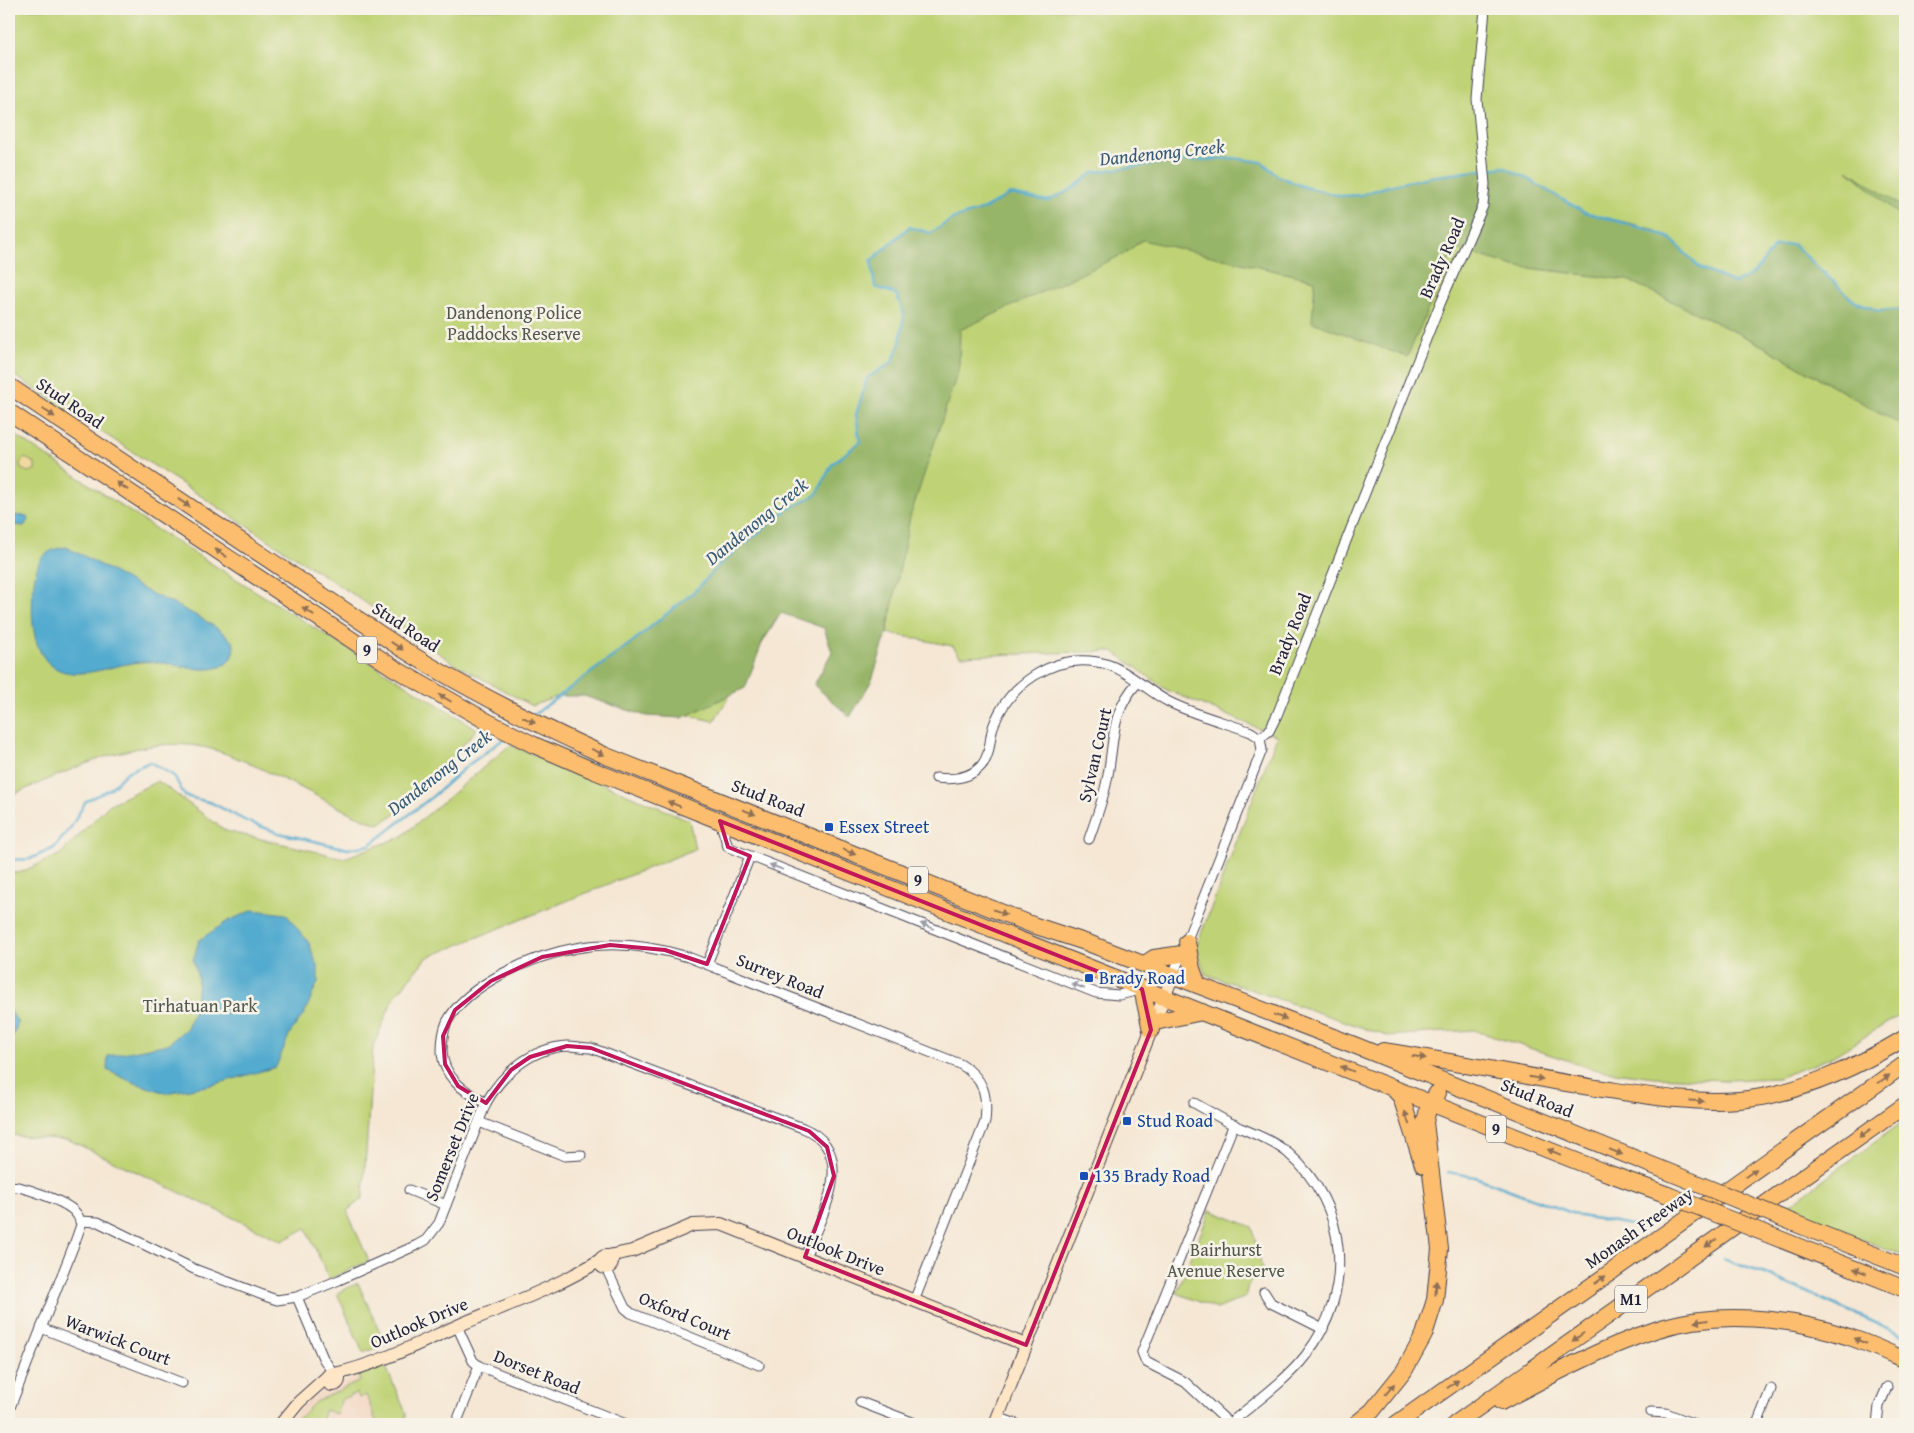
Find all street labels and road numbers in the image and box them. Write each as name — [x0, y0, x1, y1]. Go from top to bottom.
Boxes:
street label: Brady Road — [1412, 213, 1472, 303]
street label: Stud Road — [31, 370, 110, 435]
street label: Brady Road — [1261, 588, 1318, 679]
street label: Stud Road — [367, 595, 446, 659]
road number: 9 — [357, 636, 377, 664]
street label: Sylvan Court — [1071, 704, 1119, 805]
street label: Stud Road — [728, 771, 809, 824]
road number: 9 — [908, 866, 928, 894]
street label: Surrey Road — [732, 946, 828, 1005]
street label: Stud Road — [1497, 1071, 1578, 1124]
street label: Somerset Drive — [418, 1089, 486, 1205]
road number: 9 — [1486, 1116, 1506, 1142]
street label: Monash Freeway — [1579, 1180, 1698, 1275]
street label: Outlook Drive — [783, 1219, 889, 1283]
street label: Oxford Court — [635, 1284, 736, 1347]
road number: M1 — [1615, 1286, 1647, 1312]
street label: Outlook Drive — [366, 1290, 472, 1355]
street label: Warwick Court — [61, 1307, 176, 1372]
street label: Dorset Road — [490, 1342, 585, 1401]

